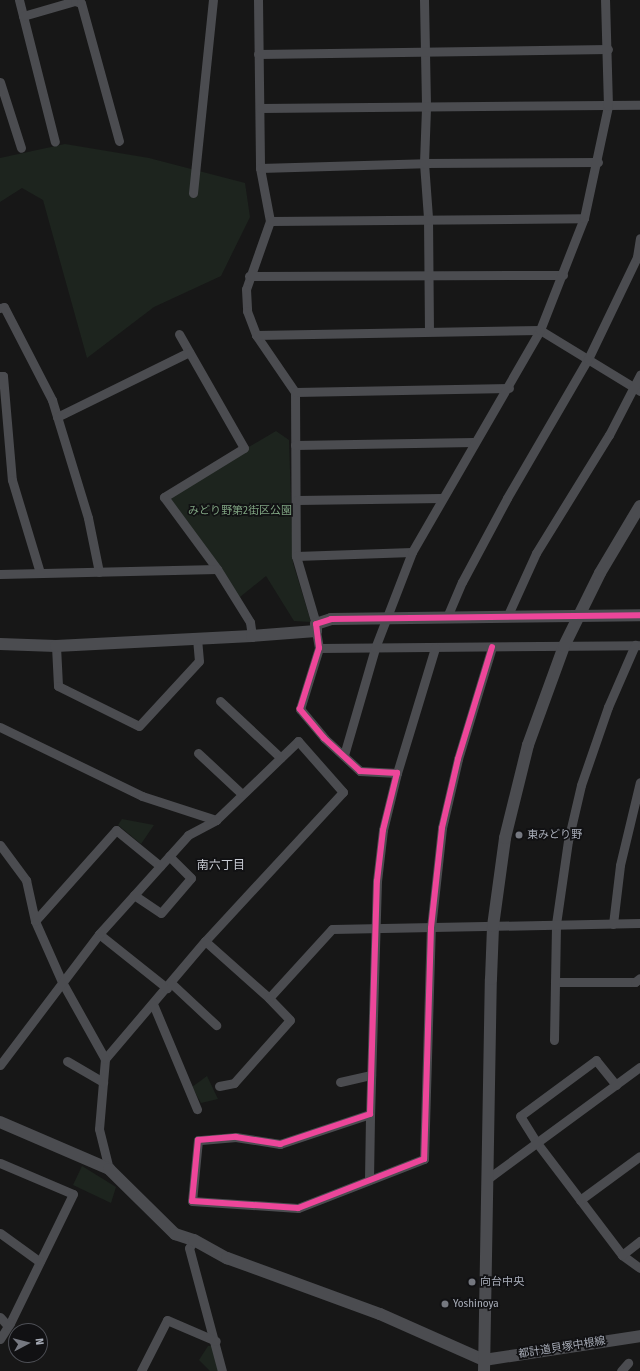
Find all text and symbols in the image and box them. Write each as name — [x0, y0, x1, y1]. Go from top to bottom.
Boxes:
park label: みどり野第2街区公園 — [188, 504, 292, 518]
place label: 東みどり野 — [527, 828, 582, 842]
marker: 東みどり野 — [514, 830, 524, 840]
district label: 南六丁目 — [197, 859, 245, 873]
place label: 向台中央 — [480, 1275, 524, 1289]
marker: 向台中央 — [467, 1277, 477, 1287]
place label: Yoshinoya — [453, 1297, 499, 1311]
marker: Yoshinoya — [440, 1299, 450, 1309]
north arrow — [8, 1323, 48, 1363]
street label: 都計道貝塚中根線 — [518, 1335, 606, 1361]
text: N — [33, 1338, 46, 1346]

